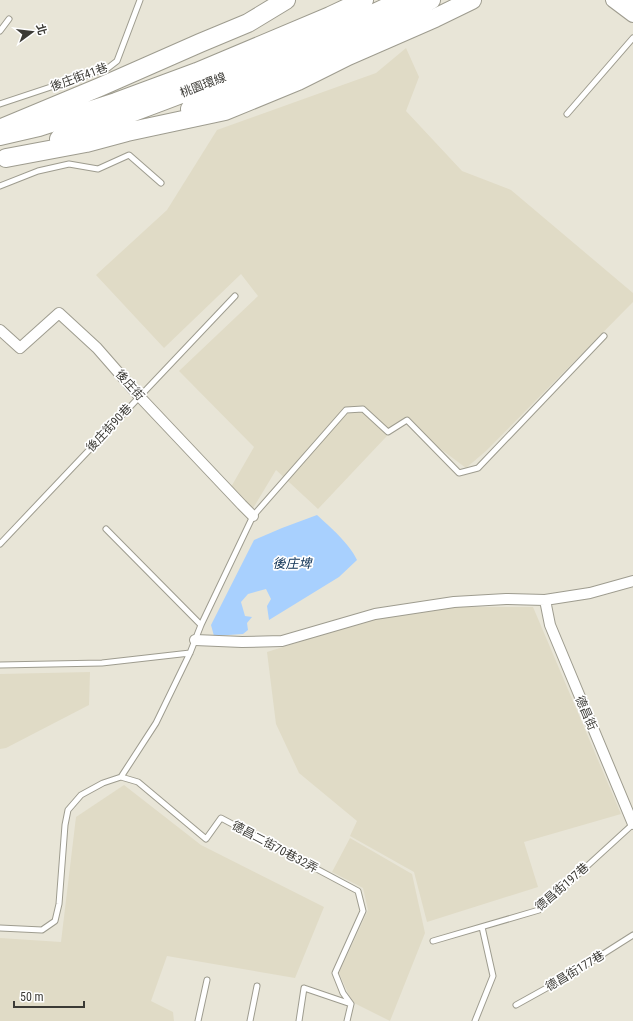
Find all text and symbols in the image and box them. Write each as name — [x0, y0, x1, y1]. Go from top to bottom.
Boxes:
north arrow — [12, 12, 52, 52]
text: 北 — [33, 23, 49, 37]
street label: 後庄街41巷 — [48, 60, 110, 94]
street label: 桃園環線 — [178, 70, 228, 100]
street label: 後庄街 — [113, 367, 147, 403]
street label: 後庄街90巷 — [83, 401, 135, 455]
water label: 後庄埤 — [272, 556, 313, 571]
street label: 德昌街 — [573, 694, 599, 732]
street label: 德昌二街70巷32弄 — [229, 818, 321, 876]
street label: 德昌街197巷 — [533, 860, 591, 914]
street label: 德昌街177巷 — [543, 948, 607, 994]
scale bar — [14, 983, 84, 1009]
text: 50 m — [20, 990, 44, 1004]

